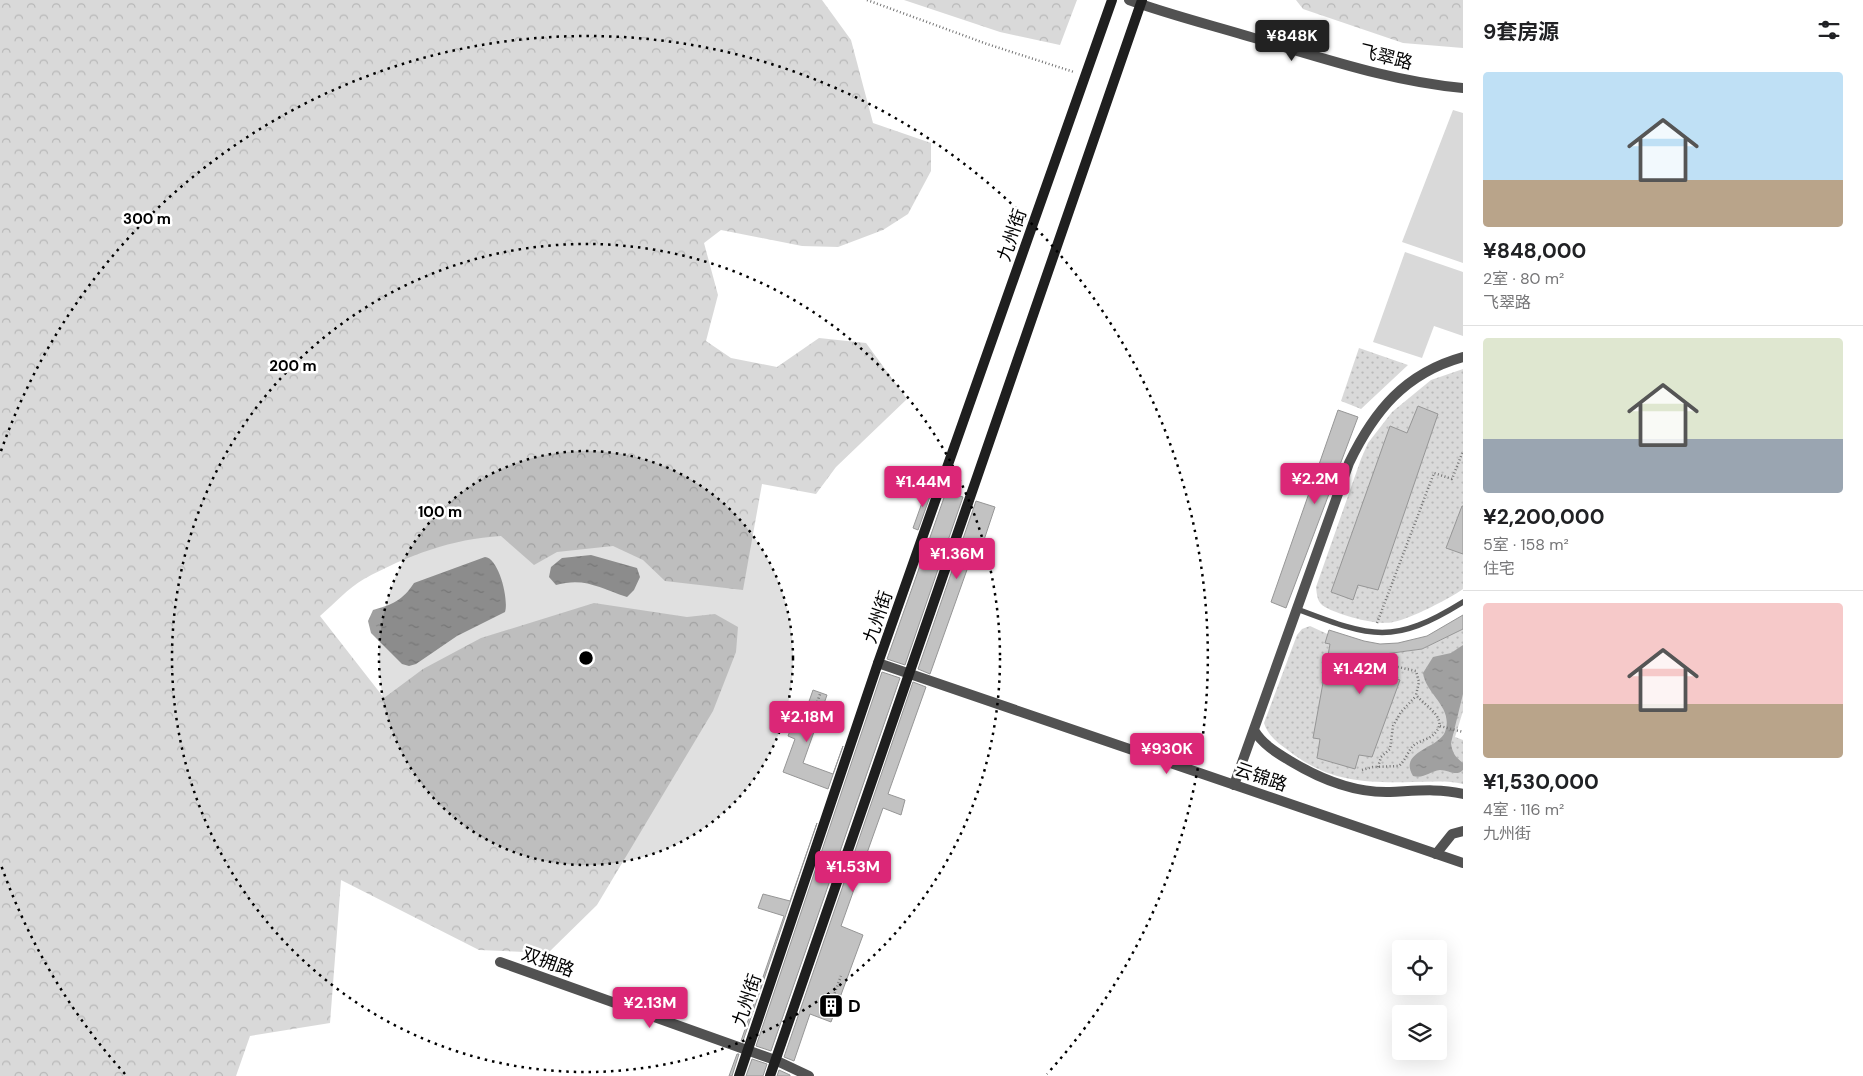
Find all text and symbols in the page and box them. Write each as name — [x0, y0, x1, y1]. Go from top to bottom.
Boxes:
icon: filters — [1815, 16, 1843, 44]
text: 9套房源 — [1483, 18, 1559, 46]
pin: ¥848K — [1257, 20, 1327, 62]
text: ¥848K — [1266, 25, 1318, 46]
street label: 飞翠路 — [1357, 39, 1415, 75]
icon: home — [1618, 105, 1708, 195]
street label: 九州街 — [992, 206, 1032, 264]
text: 300 m — [123, 209, 171, 229]
text: ¥848,000 — [1483, 237, 1586, 265]
text: 2室 · 80 m² — [1483, 268, 1564, 289]
text: 飞翠路 — [1483, 292, 1531, 313]
text: 200 m — [269, 356, 317, 376]
icon: home — [1618, 370, 1708, 460]
pin: ¥2.2M — [1280, 462, 1350, 505]
pin: ¥1.44M — [882, 466, 964, 508]
text: ¥2.2M — [1291, 468, 1339, 489]
text: ¥1.44M — [895, 471, 951, 492]
text: 100 m — [418, 502, 462, 522]
text: ¥2,200,000 — [1483, 503, 1604, 531]
text: 5室 · 158 m² — [1483, 534, 1569, 555]
pin: ¥1.36M — [916, 538, 998, 580]
text: ¥1.36M — [930, 543, 984, 564]
text: 住宅 — [1483, 558, 1515, 579]
street label: 九州街 — [858, 588, 898, 646]
icon: home — [1618, 635, 1708, 725]
centre of rings — [577, 649, 595, 667]
pin: ¥1.42M — [1319, 652, 1401, 695]
text: ¥1.42M — [1333, 658, 1387, 679]
pin: ¥2.18M — [766, 700, 848, 743]
text: ¥2.18M — [780, 706, 834, 727]
pin: ¥930K — [1132, 732, 1202, 775]
text: ¥930K — [1141, 738, 1193, 759]
street label: 云锦路 — [1232, 757, 1290, 797]
text: ¥1,530,000 — [1483, 768, 1599, 796]
text: 4室 · 116 m² — [1483, 799, 1564, 820]
text: 九州街 — [1483, 823, 1531, 844]
pin: ¥1.53M — [812, 850, 894, 893]
text: ¥1.53M — [826, 856, 880, 877]
map controls — [1392, 940, 1447, 1060]
button: locate — [1392, 940, 1447, 995]
street label: 双拥路 — [519, 941, 577, 983]
street label: 九州街 — [727, 971, 767, 1029]
pin: ¥2.13M — [609, 986, 691, 1029]
text: ¥2.13M — [624, 992, 676, 1013]
building icon: D — [818, 993, 844, 1019]
place label: D — [848, 994, 861, 1018]
button: layers — [1392, 1005, 1447, 1060]

